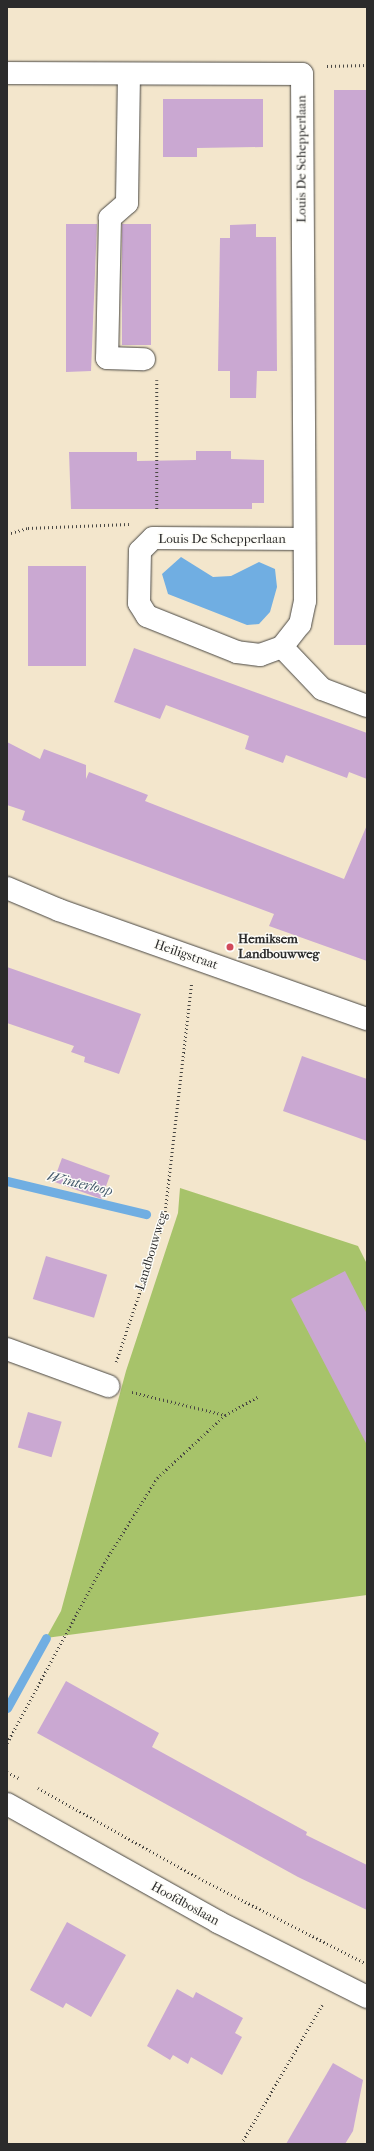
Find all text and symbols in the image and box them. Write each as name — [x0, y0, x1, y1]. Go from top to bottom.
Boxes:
street label: Louis De Schepperlaan — [294, 95, 310, 223]
street label: Louis De Schepperlaan — [158, 531, 286, 547]
place label: Hemiksem Landbouwweg — [238, 932, 320, 963]
street label: Heiligstraat — [152, 937, 220, 973]
marker: Hemiksem Landbouwweg — [225, 942, 235, 952]
water label: Winterloop — [45, 1168, 115, 1200]
street label: Landbouwweg — [133, 1210, 171, 1292]
street label: Hoofdboslaan — [148, 1879, 222, 1929]

